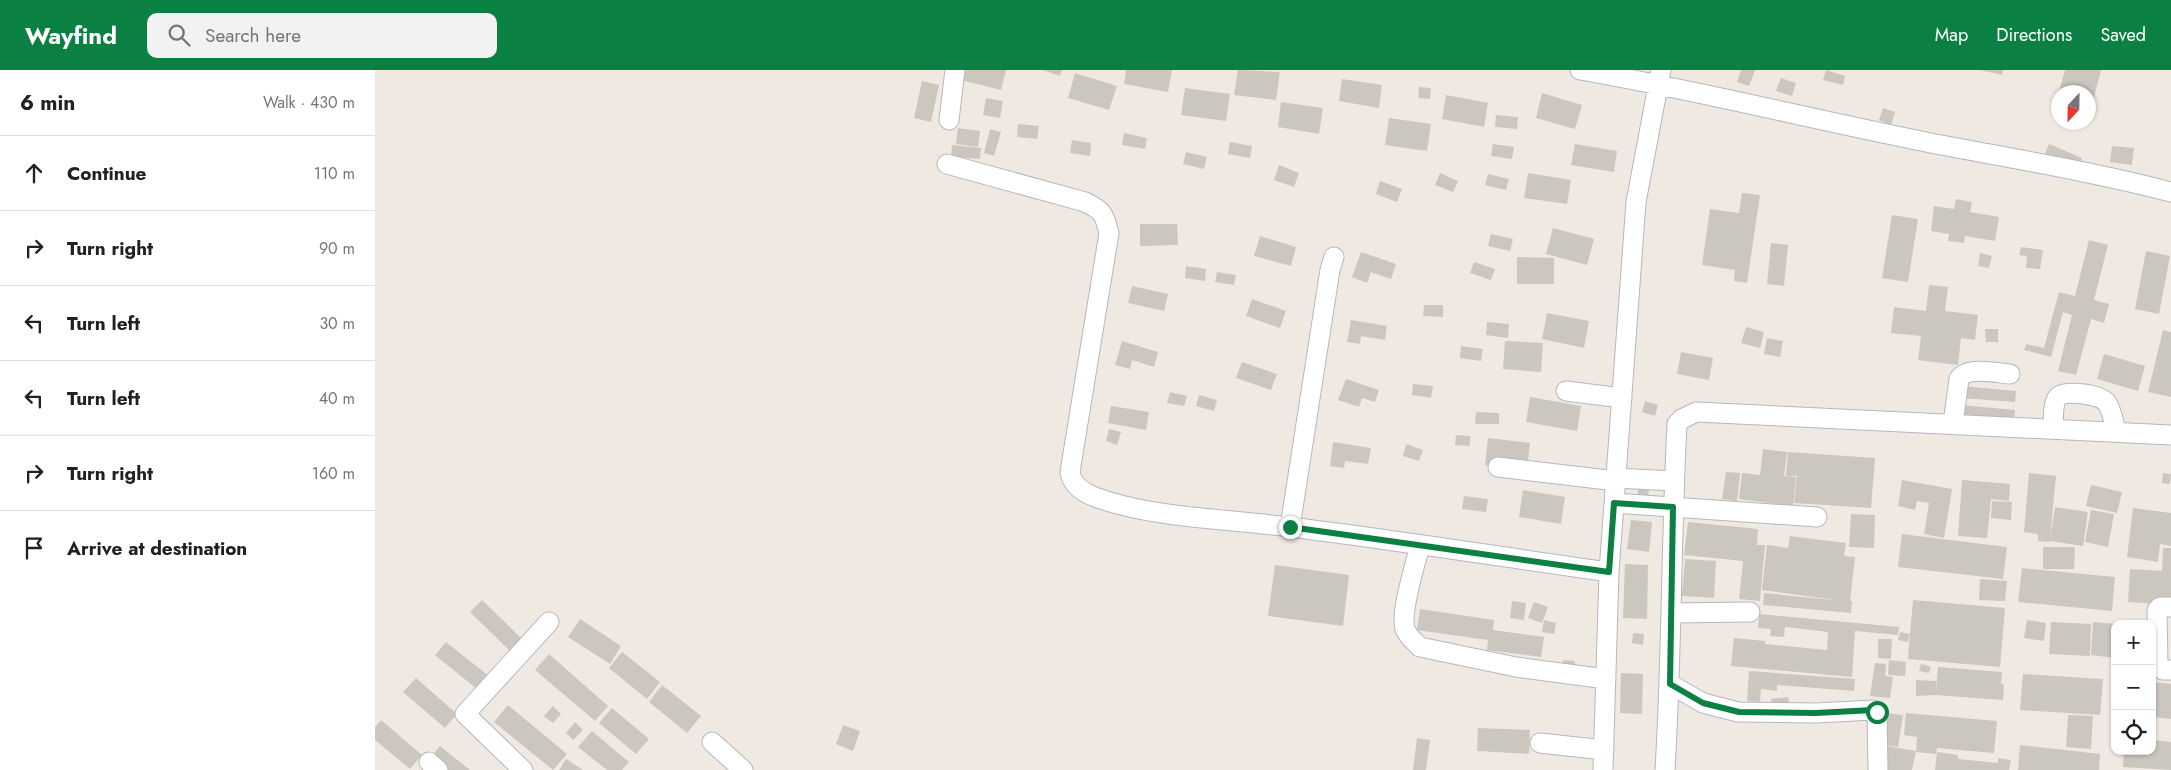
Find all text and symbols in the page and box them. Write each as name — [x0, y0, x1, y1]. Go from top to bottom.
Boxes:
search box — [147, 13, 497, 58]
text: Wayfind — [25, 18, 117, 53]
icon: search — [165, 21, 193, 49]
text: Search here — [205, 22, 301, 49]
text: Map — [1935, 22, 1968, 48]
text: Directions — [1996, 22, 2072, 48]
text: Saved — [2100, 22, 2146, 48]
north arrow — [2051, 85, 2096, 130]
text: 6 min — [20, 88, 75, 118]
text: Walk · 430 m — [263, 91, 355, 114]
icon: ahead — [20, 159, 48, 187]
text: Continue — [67, 160, 146, 187]
text: 110 m — [314, 162, 355, 185]
icon: right — [20, 234, 48, 262]
text: Turn right — [67, 235, 153, 262]
text: 90 m — [319, 237, 355, 260]
icon: left — [20, 309, 48, 337]
text: Turn left — [67, 310, 140, 337]
text: 30 m — [319, 312, 355, 335]
icon: left — [20, 384, 48, 412]
text: Turn left — [67, 385, 140, 412]
text: 40 m — [319, 387, 355, 410]
icon: right — [20, 459, 48, 487]
text: Turn right — [67, 460, 153, 487]
text: 160 m — [312, 462, 355, 485]
route end — [1279, 516, 1302, 539]
icon: arrive — [20, 534, 48, 562]
text: Arrive at destination — [67, 535, 247, 562]
map controls — [2111, 620, 2156, 755]
button: + — [2111, 620, 2156, 665]
button: − — [2111, 665, 2156, 710]
route start — [1866, 701, 1889, 724]
button: locate — [2111, 710, 2156, 755]

